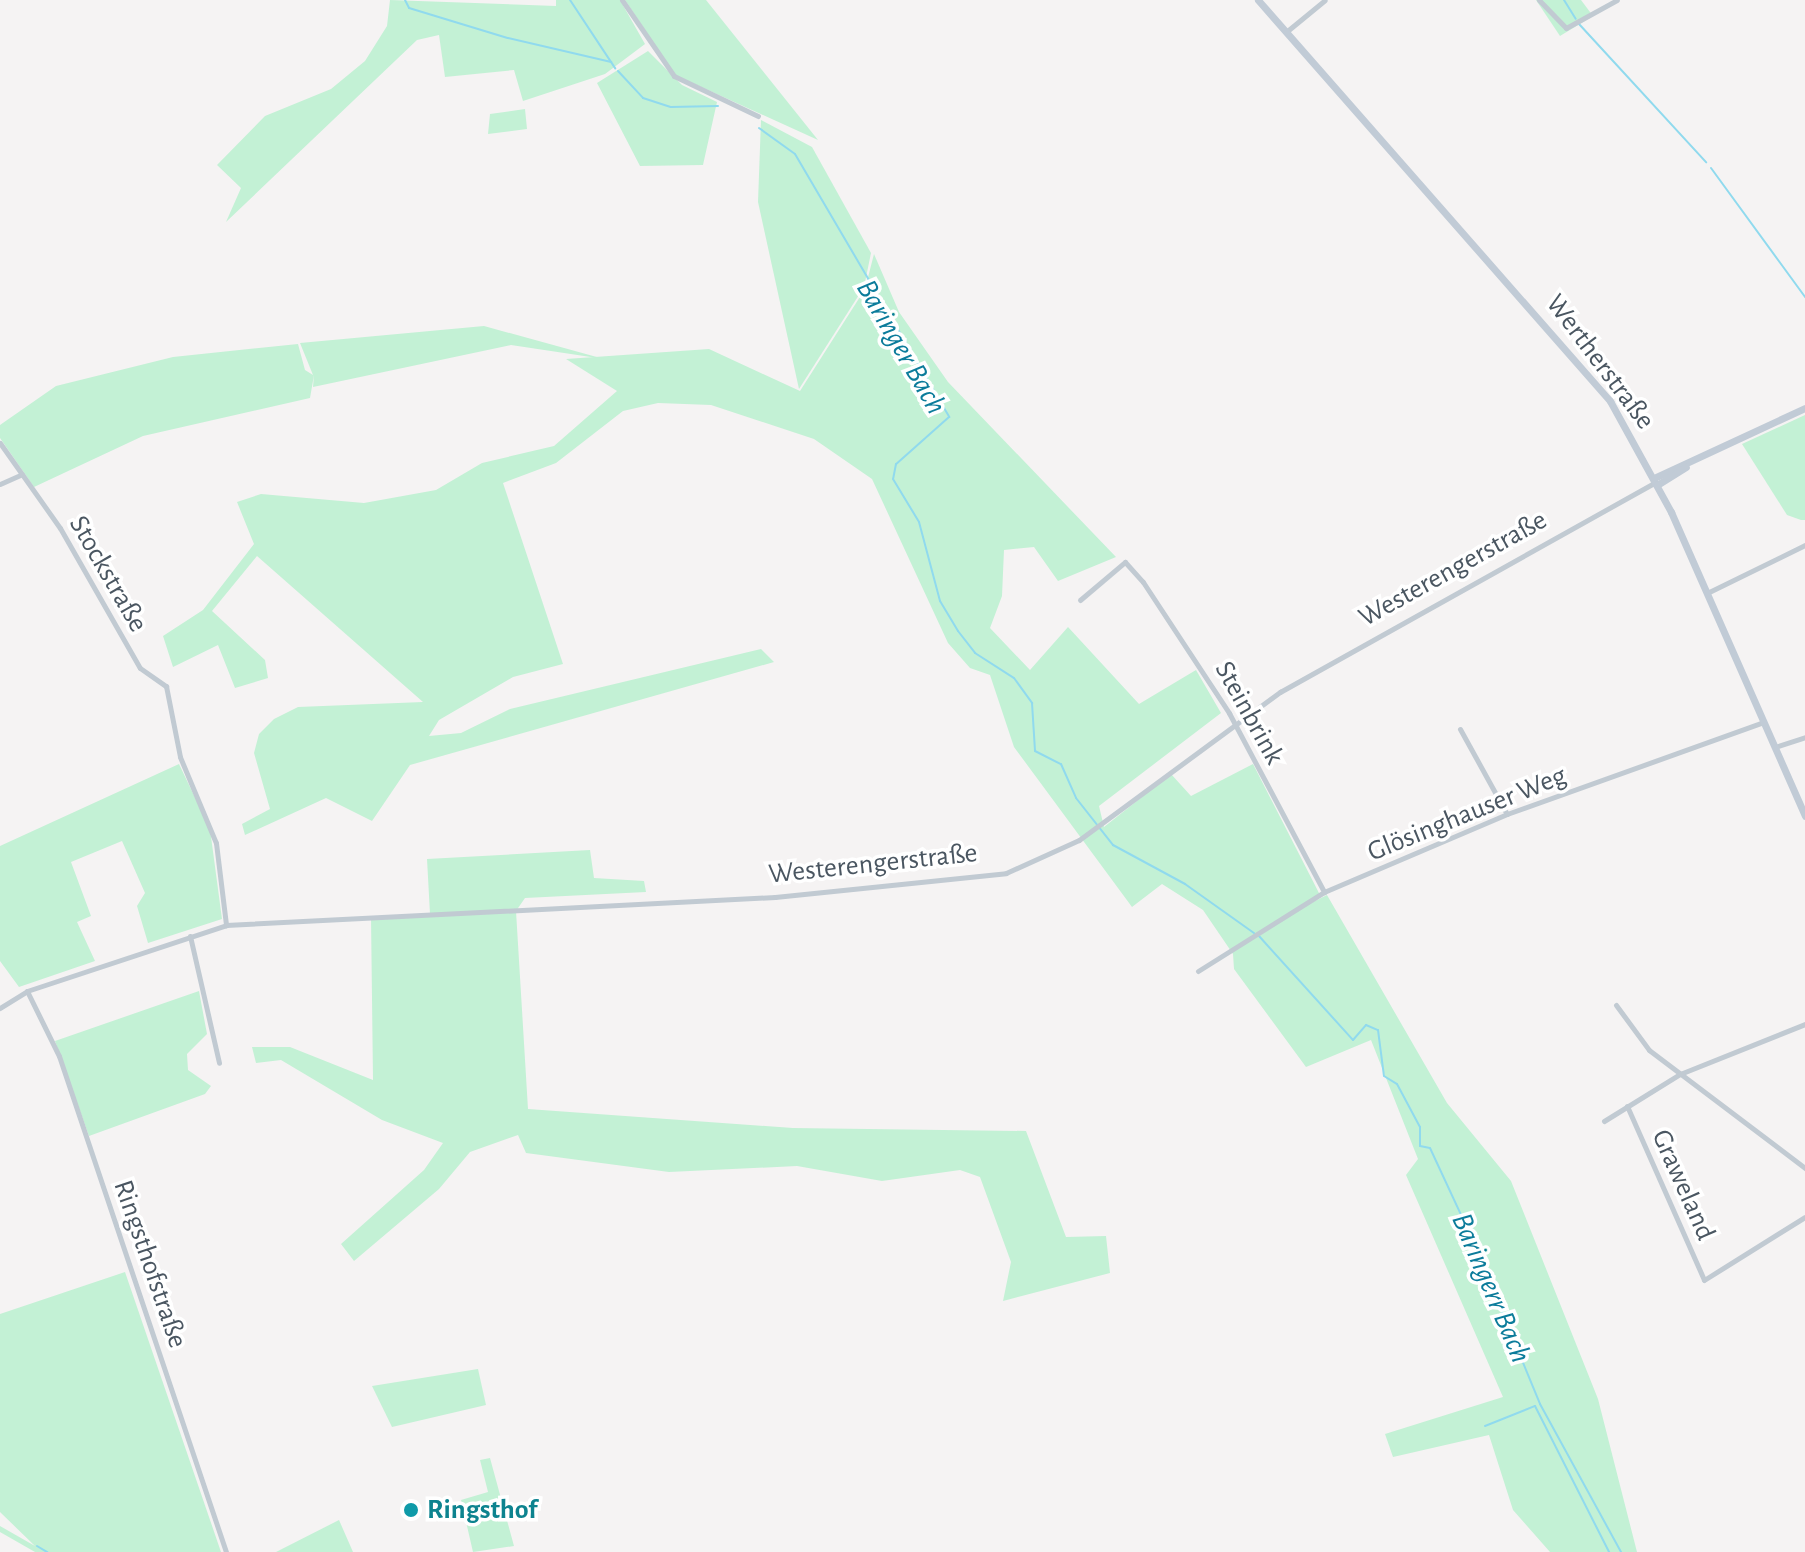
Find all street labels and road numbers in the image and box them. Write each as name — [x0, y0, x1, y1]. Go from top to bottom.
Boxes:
street label: Wertherstraße — [1538, 288, 1662, 436]
street label: Westerengerstraße — [1353, 503, 1553, 635]
street label: Stockstraße — [61, 510, 155, 638]
street label: Steinbrink — [1207, 655, 1291, 771]
street label: Glösinghauser Weg — [1363, 759, 1571, 869]
street label: Westerengerstraße — [767, 836, 979, 892]
street label: Graweland — [1644, 1125, 1722, 1245]
street label: Ringsthofstraße — [106, 1176, 194, 1352]

